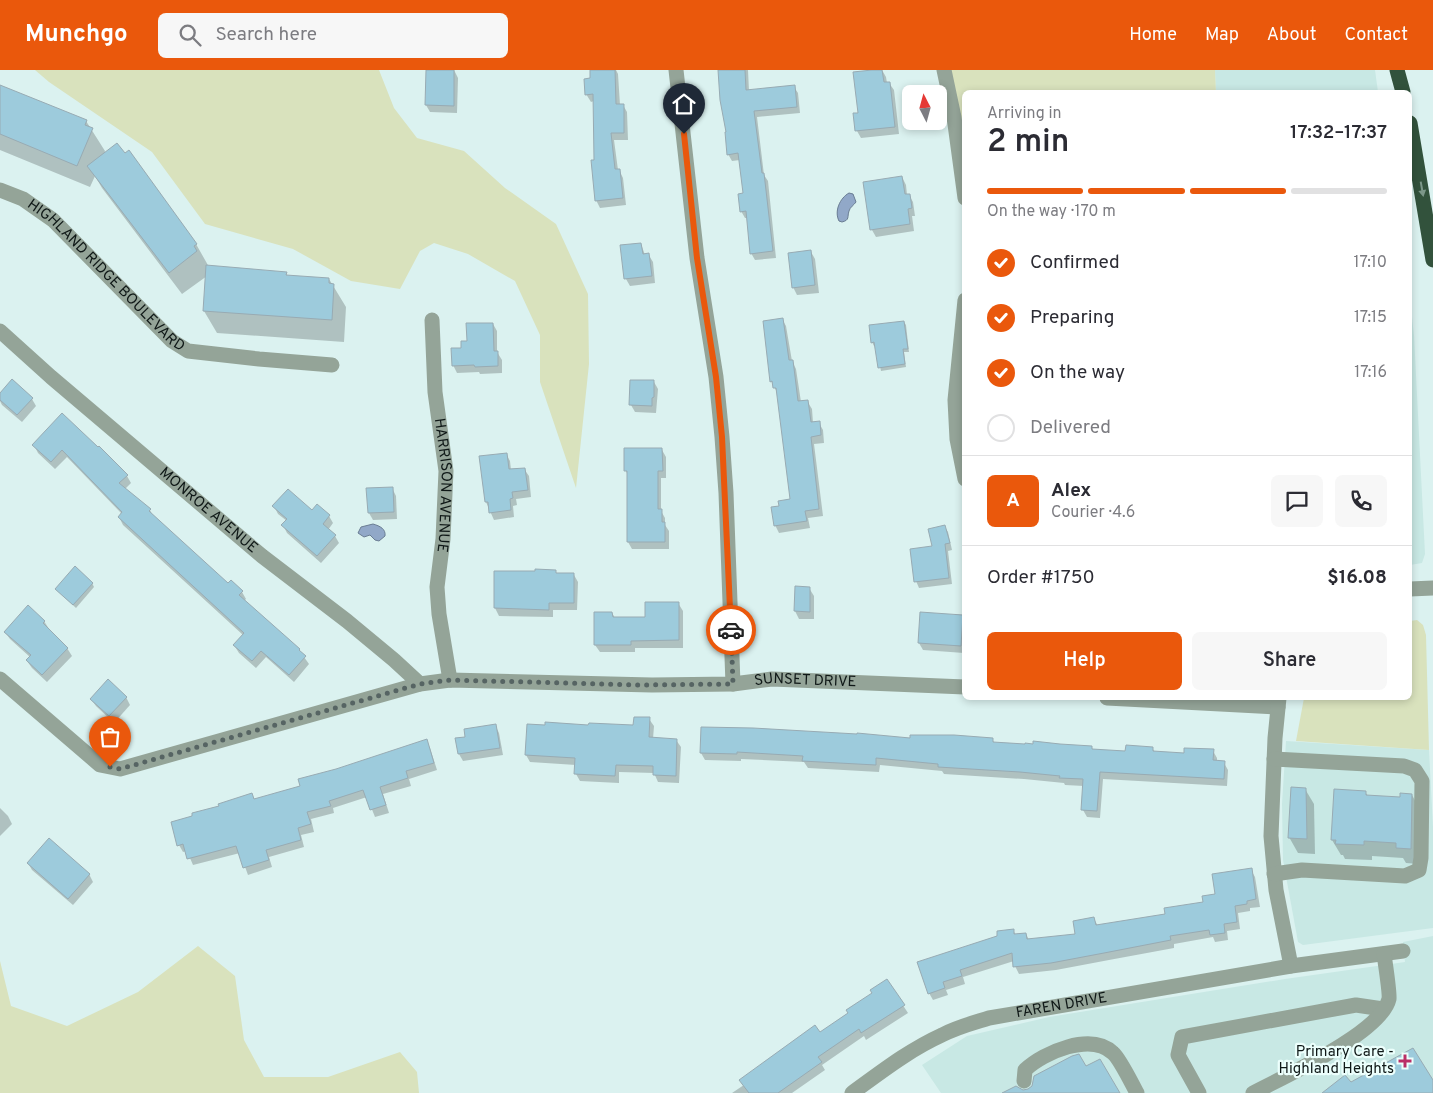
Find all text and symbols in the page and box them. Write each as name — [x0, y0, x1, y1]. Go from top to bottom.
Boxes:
search box — [158, 13, 508, 58]
text: Munchgo — [25, 20, 128, 50]
icon: search — [176, 21, 204, 49]
text: Search here — [216, 23, 317, 47]
text: Home — [1129, 24, 1177, 47]
text: Map — [1205, 24, 1239, 47]
text: About — [1267, 24, 1316, 47]
text: Contact — [1344, 24, 1408, 47]
pin — [663, 83, 705, 134]
north arrow — [902, 85, 948, 130]
map controls — [902, 85, 947, 130]
icon: home — [670, 90, 698, 118]
text: Arriving in — [987, 104, 1062, 124]
text: 17:32–17:37 — [1290, 121, 1387, 145]
text: 2 min — [987, 123, 1069, 163]
one-way arrow — [1418, 181, 1426, 197]
street label: HIGHLAND RIDGE BOULEVARD — [23, 195, 188, 356]
text: On the way · 170 m — [987, 202, 1116, 222]
icon: check — [987, 249, 1015, 277]
text: Confirmed — [1030, 251, 1120, 275]
text: 17:10 — [1354, 253, 1387, 273]
icon: check — [987, 304, 1015, 332]
text: Preparing — [1030, 306, 1114, 330]
text: 17:15 — [1354, 308, 1387, 328]
icon: check — [987, 359, 1015, 387]
text: On the way — [1030, 361, 1125, 385]
text: 17:16 — [1354, 363, 1387, 383]
text: Delivered — [1030, 416, 1111, 440]
street label: HARRISON AVENUE — [429, 417, 455, 554]
street label: MONROE AVENUE — [155, 463, 262, 558]
button: chat — [1271, 475, 1323, 527]
button: phone — [1335, 475, 1387, 527]
text: Alex — [1051, 479, 1091, 503]
text: A — [1006, 489, 1020, 513]
text: Courier · 4.6 — [1051, 503, 1135, 523]
text: Order #1750 — [987, 566, 1095, 590]
text: $16.08 — [1327, 566, 1387, 590]
courier — [706, 605, 756, 655]
icon: car — [717, 616, 745, 644]
button: Help — [987, 632, 1182, 690]
button: Share — [1192, 632, 1387, 690]
street label: SUNSET DRIVE — [753, 669, 857, 692]
pin — [89, 716, 131, 767]
icon: bag — [96, 723, 124, 751]
street label: FAREN DRIVE — [1015, 988, 1109, 1023]
place label: Primary Care - Highland Heights — [1279, 1043, 1394, 1079]
marker: Primary Care - Highland Heights — [1398, 1054, 1412, 1068]

